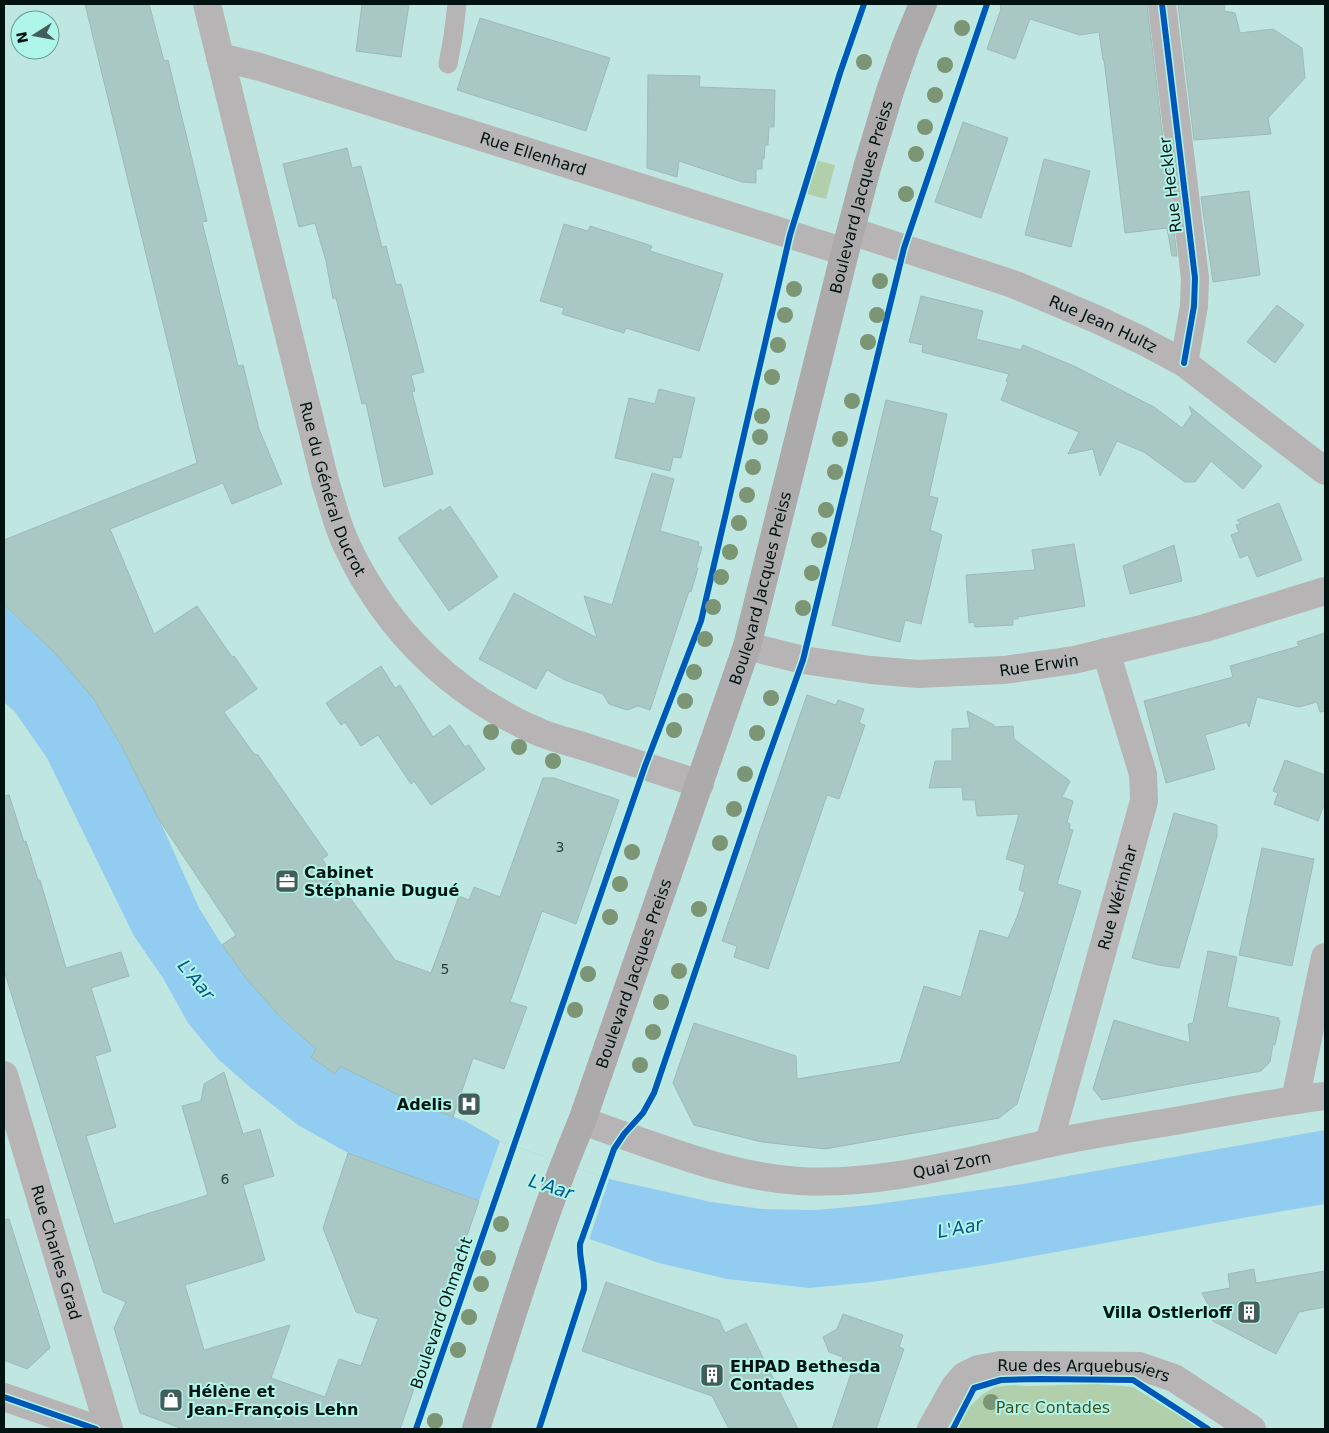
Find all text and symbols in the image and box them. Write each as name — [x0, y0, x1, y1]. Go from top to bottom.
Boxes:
north arrow — [10, 10, 60, 60]
text: N — [13, 30, 31, 45]
street label: Boulevard Jacques Preiss — [826, 98, 897, 296]
street label: Rue Ellenhard — [478, 128, 589, 180]
street label: Rue Heckler — [1155, 136, 1186, 234]
street label: Rue Jean Hultz — [1046, 291, 1160, 357]
street label: Rue du Général Ducrot — [296, 400, 370, 580]
street label: Boulevard Jacques Preiss — [725, 489, 795, 688]
street label: Rue Erwin — [998, 650, 1080, 681]
house number: 3 — [556, 839, 564, 855]
street label: Rue Wérinhar — [1094, 842, 1141, 952]
place label: Cabinet Stéphanie Dugué — [304, 863, 459, 900]
office icon: Cabinet Stéphanie Dugué — [274, 868, 300, 894]
street label: Boulevard Jacques Preiss — [592, 876, 675, 1071]
water label: L'Aar — [174, 955, 220, 1005]
house number: 5 — [441, 961, 449, 977]
hospital icon: Adelis — [456, 1091, 482, 1117]
place label: Adelis — [397, 1095, 452, 1114]
street label: Quai Zorn — [911, 1148, 993, 1182]
water label: L'Aar — [526, 1169, 578, 1204]
house number: 6 — [221, 1171, 230, 1187]
street label: Rue Charles Grad — [27, 1183, 85, 1322]
water label: L'Aar — [936, 1213, 986, 1242]
street label: Boulevard Ohmacht — [407, 1235, 476, 1392]
building icon: Villa Ostlerloff — [1236, 1299, 1262, 1325]
place label: Villa Ostlerloff — [1103, 1303, 1233, 1322]
street label: Rue des Arquebusiers — [997, 1356, 1173, 1386]
place label: EHPAD Bethesda Contades — [730, 1357, 881, 1394]
building icon: EHPAD Bethesda Contades — [699, 1362, 725, 1388]
place label: Hélène et Jean-François Lehn — [187, 1382, 359, 1419]
shop icon: Hélène et Jean-François Lehn — [158, 1387, 184, 1413]
park label: Parc Contades — [996, 1398, 1110, 1417]

